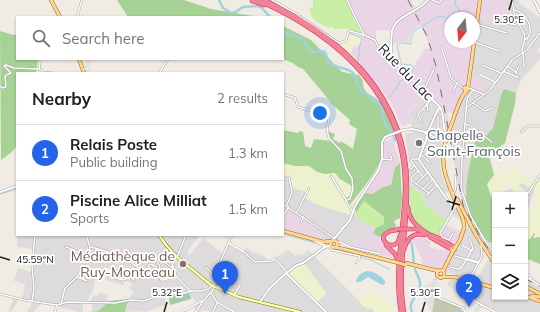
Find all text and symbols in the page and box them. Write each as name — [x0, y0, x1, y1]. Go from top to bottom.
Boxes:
north arrow — [444, 12, 480, 48]
text: 5.30°E — [494, 13, 524, 26]
search box — [16, 16, 284, 60]
icon: search — [30, 27, 52, 49]
text: Search here — [62, 29, 144, 48]
street label: Rue du Lac — [374, 40, 438, 104]
text: Nearby — [32, 88, 91, 109]
text: 2 results — [217, 90, 268, 106]
your location — [310, 103, 330, 123]
place label: Chapelle Saint-François — [427, 126, 521, 160]
text: Relais Poste — [70, 135, 157, 154]
marker: Chapelle Saint-François — [414, 138, 424, 148]
text: 1 — [41, 145, 49, 161]
text: 1.3 km — [228, 145, 268, 161]
text: Public building — [70, 154, 158, 170]
text: Piscine Alice Milliat — [70, 191, 207, 210]
map controls — [492, 192, 528, 300]
button: + — [492, 192, 528, 228]
text: 2 — [41, 201, 49, 217]
text: 1.5 km — [228, 201, 268, 217]
text: Sports — [70, 210, 109, 226]
button: − — [492, 228, 528, 264]
place label: Médiathèque de Ruy-Montceau — [71, 247, 175, 281]
text: 45.59°N — [16, 253, 54, 266]
marker: Médiathèque de Ruy-Montceau — [178, 259, 188, 269]
pin: 1 — [212, 261, 238, 294]
button: layers — [492, 264, 528, 300]
pin: 2 — [456, 274, 482, 307]
text: 5.32°E — [152, 286, 182, 299]
text: 5.30°E — [410, 286, 440, 299]

